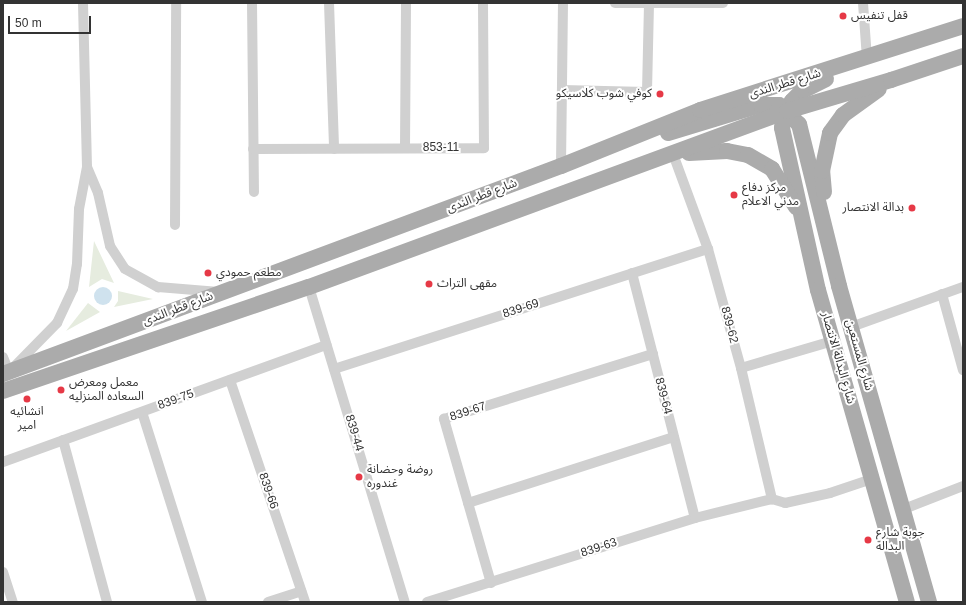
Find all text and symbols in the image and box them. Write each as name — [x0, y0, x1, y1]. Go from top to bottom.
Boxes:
scale bar — [10, 8, 93, 34]
place label: قفل تنفيس — [851, 9, 908, 23]
marker: قفل تنفيس — [838, 11, 848, 21]
text: 50 m — [15, 16, 42, 30]
street label: شارع قطر الندى — [747, 66, 823, 102]
place label: كوفي شوب كلاسيكو — [556, 87, 652, 101]
marker: كوفي شوب كلاسيكو — [655, 89, 665, 99]
street label: 853-11 — [423, 141, 459, 155]
street label: شارع قطر الندى — [445, 176, 519, 216]
place label: مركز دفاع مدني الاعلام — [742, 181, 799, 209]
marker: مركز دفاع مدني الاعلام — [729, 190, 739, 200]
place label: بدالة الانتصار — [842, 201, 904, 215]
marker: بدالة الانتصار — [907, 203, 917, 213]
place label: مطعم حمودي — [216, 266, 282, 280]
marker: مطعم حمودي — [203, 268, 213, 278]
place label: مقهى التراث — [437, 277, 497, 291]
marker: مقهى التراث — [424, 279, 434, 289]
street label: شارع قطر الندى — [141, 289, 215, 329]
street label: 839-69 — [501, 296, 541, 322]
street label: 839-62 — [717, 305, 741, 345]
street label: شارع البدالة الانتصار — [818, 310, 858, 406]
street label: شارع المستعين — [842, 318, 876, 392]
place label: معمل ومعرض السعاده المنزليه — [69, 376, 144, 404]
street label: 839-64 — [651, 376, 675, 416]
marker: معمل ومعرض السعاده المنزليه — [56, 385, 66, 395]
street label: 839-75 — [156, 387, 196, 413]
marker: انشائيه امير — [22, 394, 32, 404]
street label: 839-67 — [448, 399, 488, 425]
place label: انشائيه امير — [10, 405, 44, 433]
street label: 839-44 — [342, 413, 366, 453]
place label: روضة وحضانة غندوره — [367, 463, 433, 491]
street label: 839-66 — [255, 471, 281, 511]
marker: روضة وحضانة غندوره — [354, 472, 364, 482]
place label: جوبة شارع البدالة — [876, 526, 925, 554]
street label: 839-63 — [579, 535, 619, 561]
marker: جوبة شارع البدالة — [863, 535, 873, 545]

